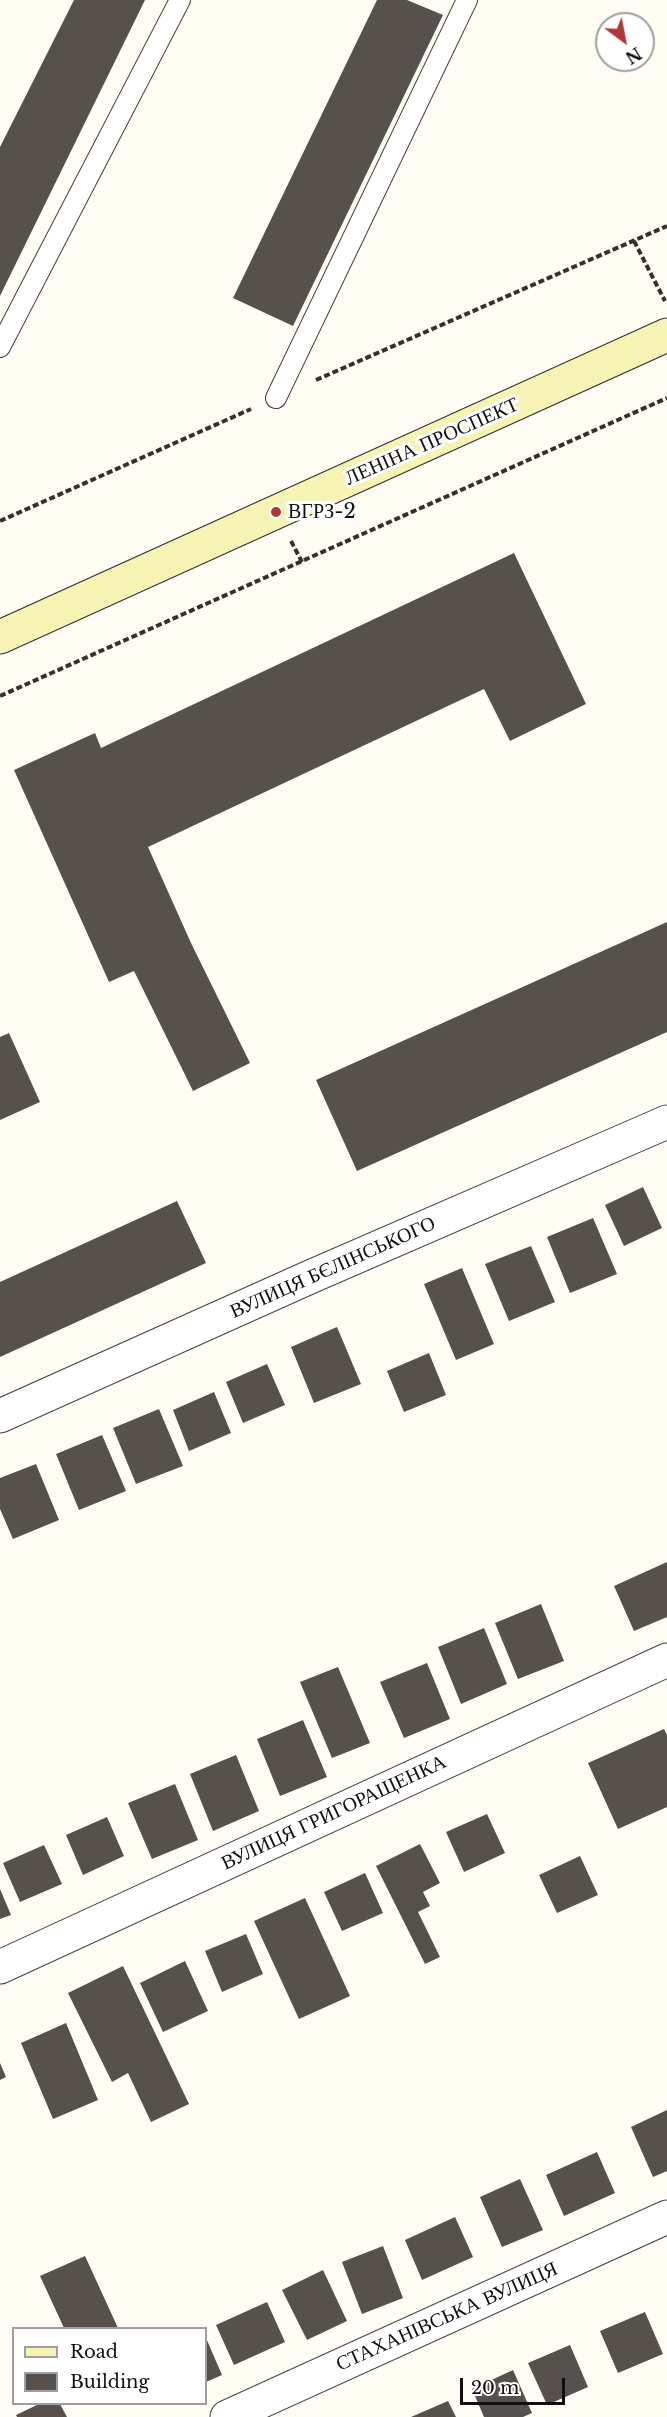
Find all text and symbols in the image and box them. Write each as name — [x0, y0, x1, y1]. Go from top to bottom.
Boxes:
north arrow — [595, 12, 655, 72]
text: N — [622, 43, 645, 68]
street label: ЛЕНІНА ПРОСПЕКТ — [341, 393, 523, 491]
place label: ВГРЗ-2 — [288, 500, 356, 524]
marker: ВГРЗ-2 — [269, 505, 283, 519]
street label: ВУЛИЦЯ БЄЛІНСЬКОГО — [227, 1212, 439, 1324]
street label: ВУЛИЦЯ ГРИГОРАЩЕНКА — [218, 1750, 450, 1876]
street label: СТАХАНІВСЬКА ВУЛИЦЯ — [332, 2257, 562, 2377]
legend — [12, 2327, 207, 2405]
text: Road — [70, 2341, 118, 2363]
scale bar — [463, 2366, 568, 2404]
text: Building — [70, 2371, 149, 2393]
text: 20 m — [471, 2377, 519, 2399]

